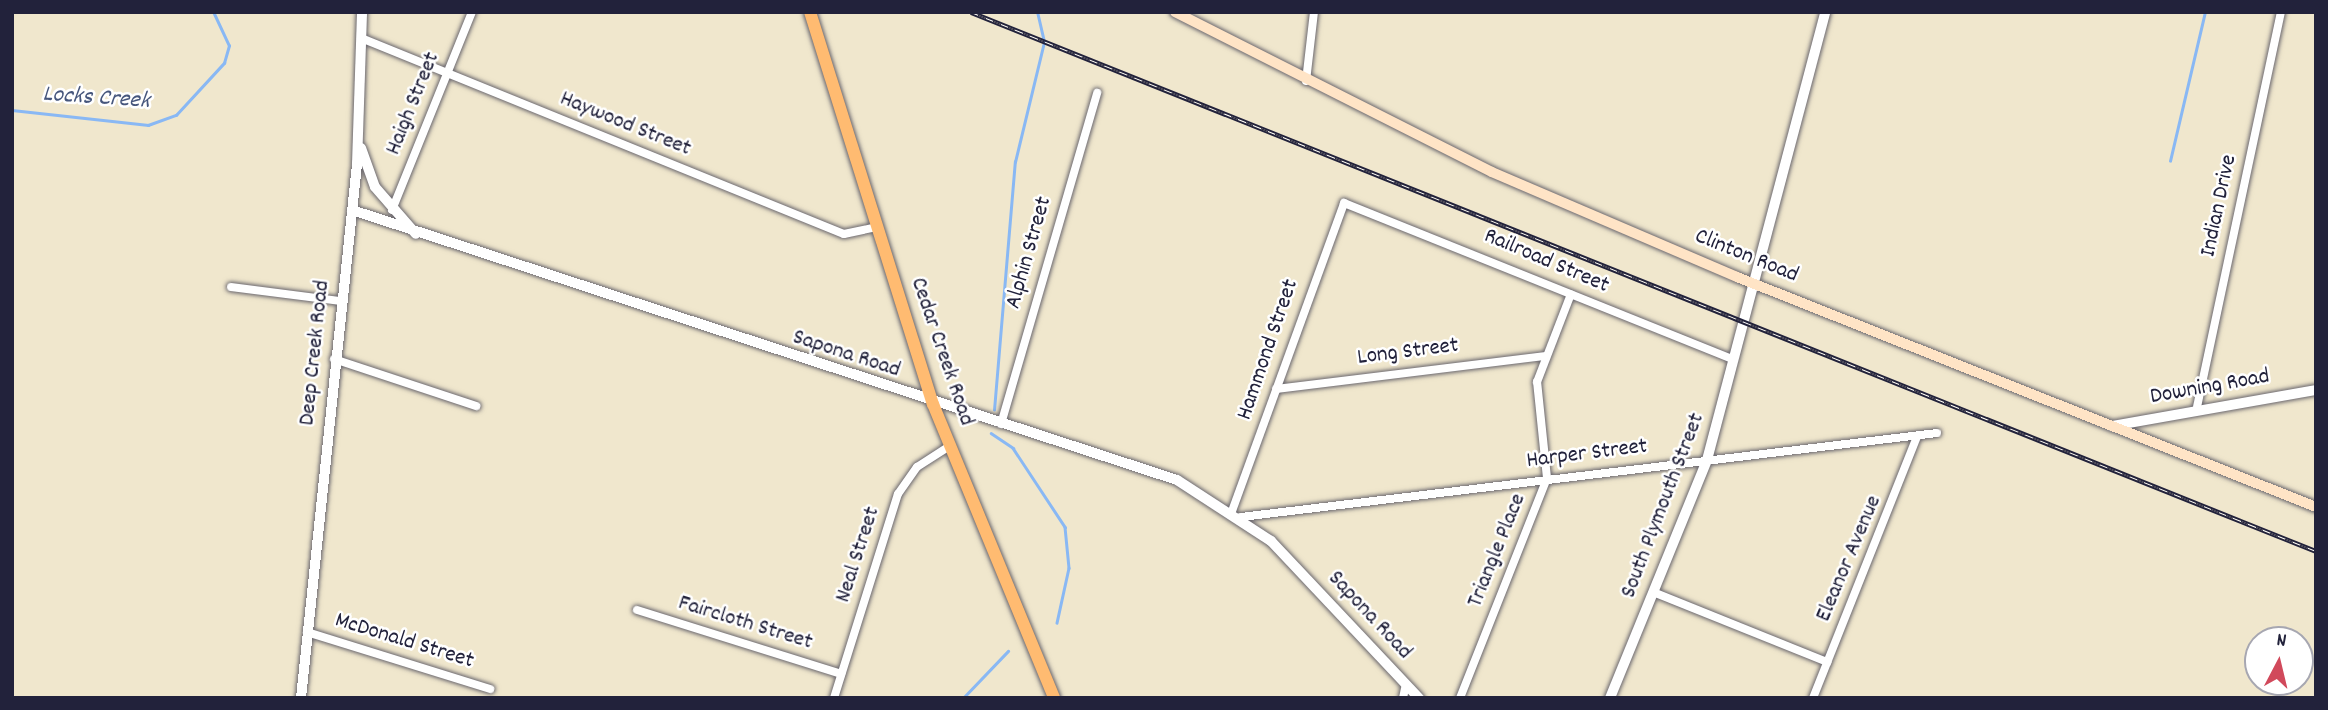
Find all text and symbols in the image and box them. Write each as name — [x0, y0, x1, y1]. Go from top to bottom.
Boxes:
street label: Haigh Street — [381, 49, 447, 159]
water label: Locks Creek — [41, 81, 151, 117]
street label: Haywood Street — [555, 86, 695, 164]
street label: Indian Drive — [2196, 152, 2244, 260]
street label: Alphin Street — [1001, 194, 1059, 312]
street label: Railroad Street — [1479, 223, 1613, 301]
street label: Clinton Road — [1690, 224, 1802, 290]
street label: Cedar Creek Road — [903, 274, 979, 430]
street label: Hammond Street — [1232, 276, 1306, 424]
street label: Deep Creek Road — [295, 279, 337, 427]
street label: Sapona Road — [789, 325, 903, 385]
street label: Long Street — [1356, 333, 1460, 373]
street label: Downing Road — [2148, 364, 2272, 412]
street label: South Plymouth Street — [1616, 410, 1712, 602]
street label: Harper Street — [1525, 434, 1649, 476]
street label: Triangle Place — [1463, 490, 1533, 612]
street label: Eleanor Avenue — [1811, 492, 1889, 626]
street label: Neal Street — [831, 504, 887, 606]
street label: Sapona Road — [1321, 566, 1417, 666]
street label: Faircloth Street — [675, 590, 815, 658]
street label: McDonald Street — [331, 608, 477, 676]
north arrow — [2244, 626, 2314, 696]
text: N — [2275, 628, 2288, 656]

